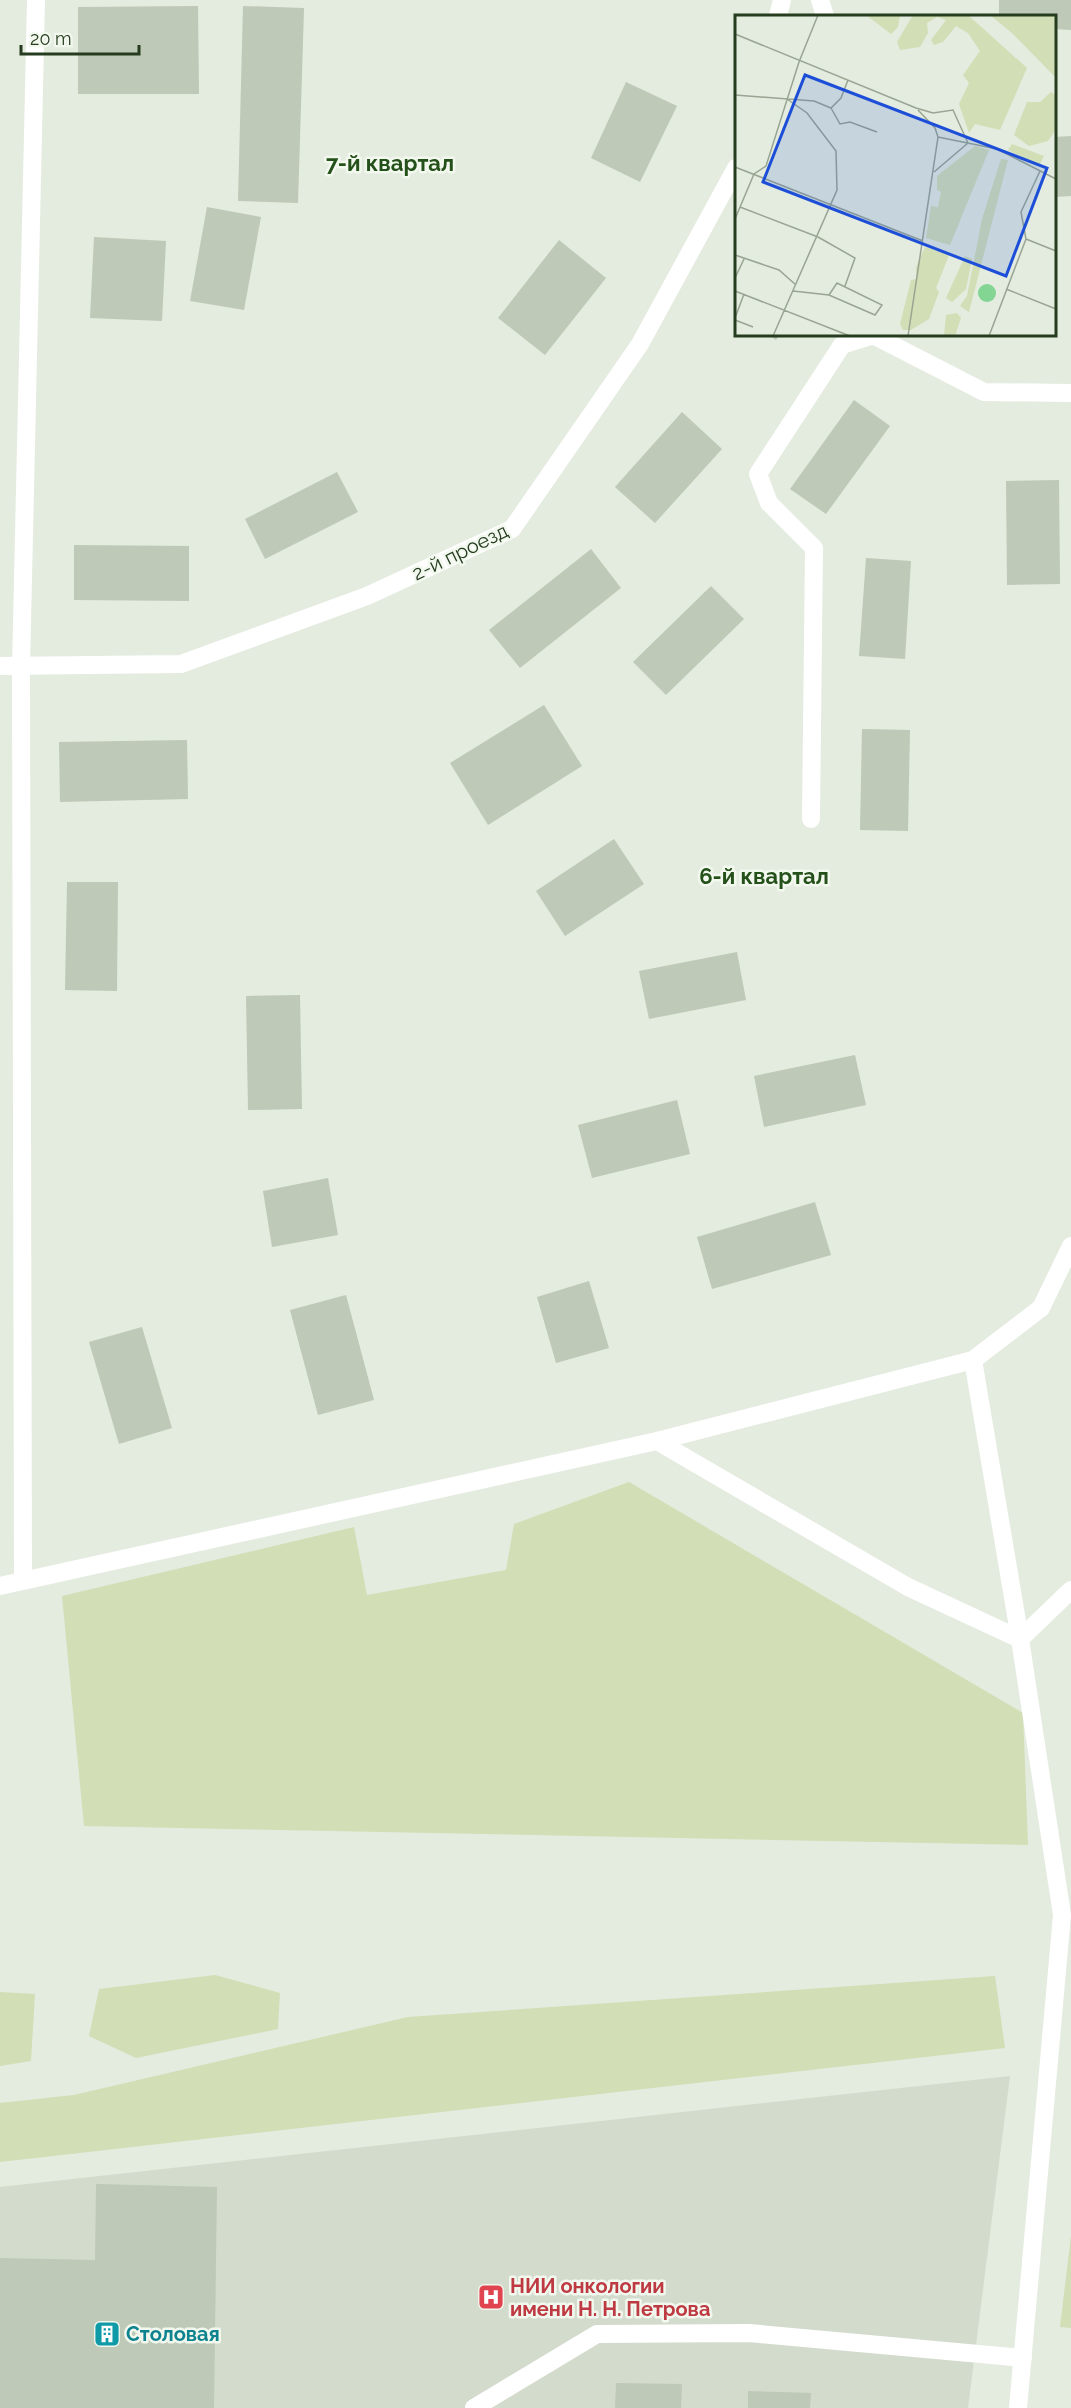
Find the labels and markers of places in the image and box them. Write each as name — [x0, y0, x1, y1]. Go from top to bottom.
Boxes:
place label: НИИ онкологии имени Н. Н. Петрова — [510, 2274, 710, 2321]
hospital icon: НИИ онкологии имени Н. Н. Петрова — [476, 2282, 506, 2312]
building icon: Столовая — [92, 2319, 122, 2349]
place label: Столовая — [126, 2322, 220, 2346]

